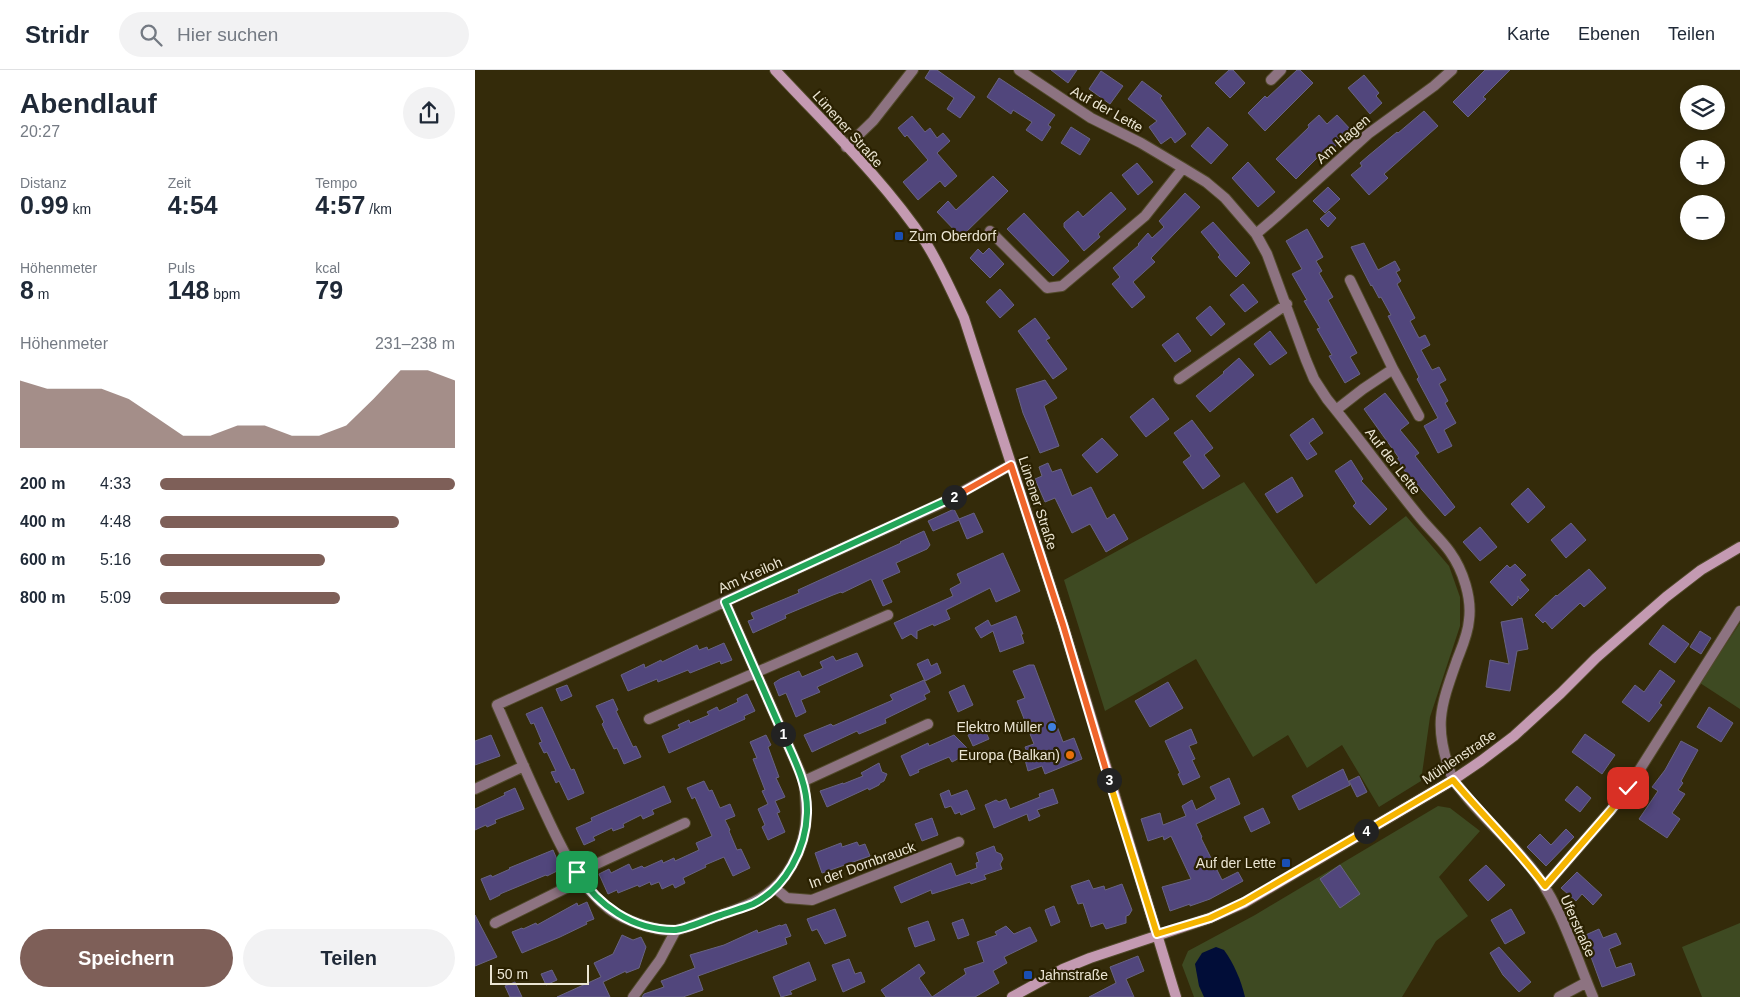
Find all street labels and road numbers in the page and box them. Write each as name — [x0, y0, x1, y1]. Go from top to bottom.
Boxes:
street label: Auf der Lette — [1068, 83, 1146, 136]
street label: Lünener Straße — [810, 87, 887, 171]
street label: Am Hagen — [1313, 111, 1373, 167]
street label: Auf der Lette — [1362, 424, 1424, 498]
street label: Lünener Straße — [1015, 454, 1061, 552]
street label: Am Kreiloh — [715, 554, 785, 596]
street label: Mühlenstraße — [1419, 726, 1499, 788]
street label: In der Dornbrauck — [807, 838, 918, 892]
street label: Uferstraße — [1557, 893, 1599, 960]

